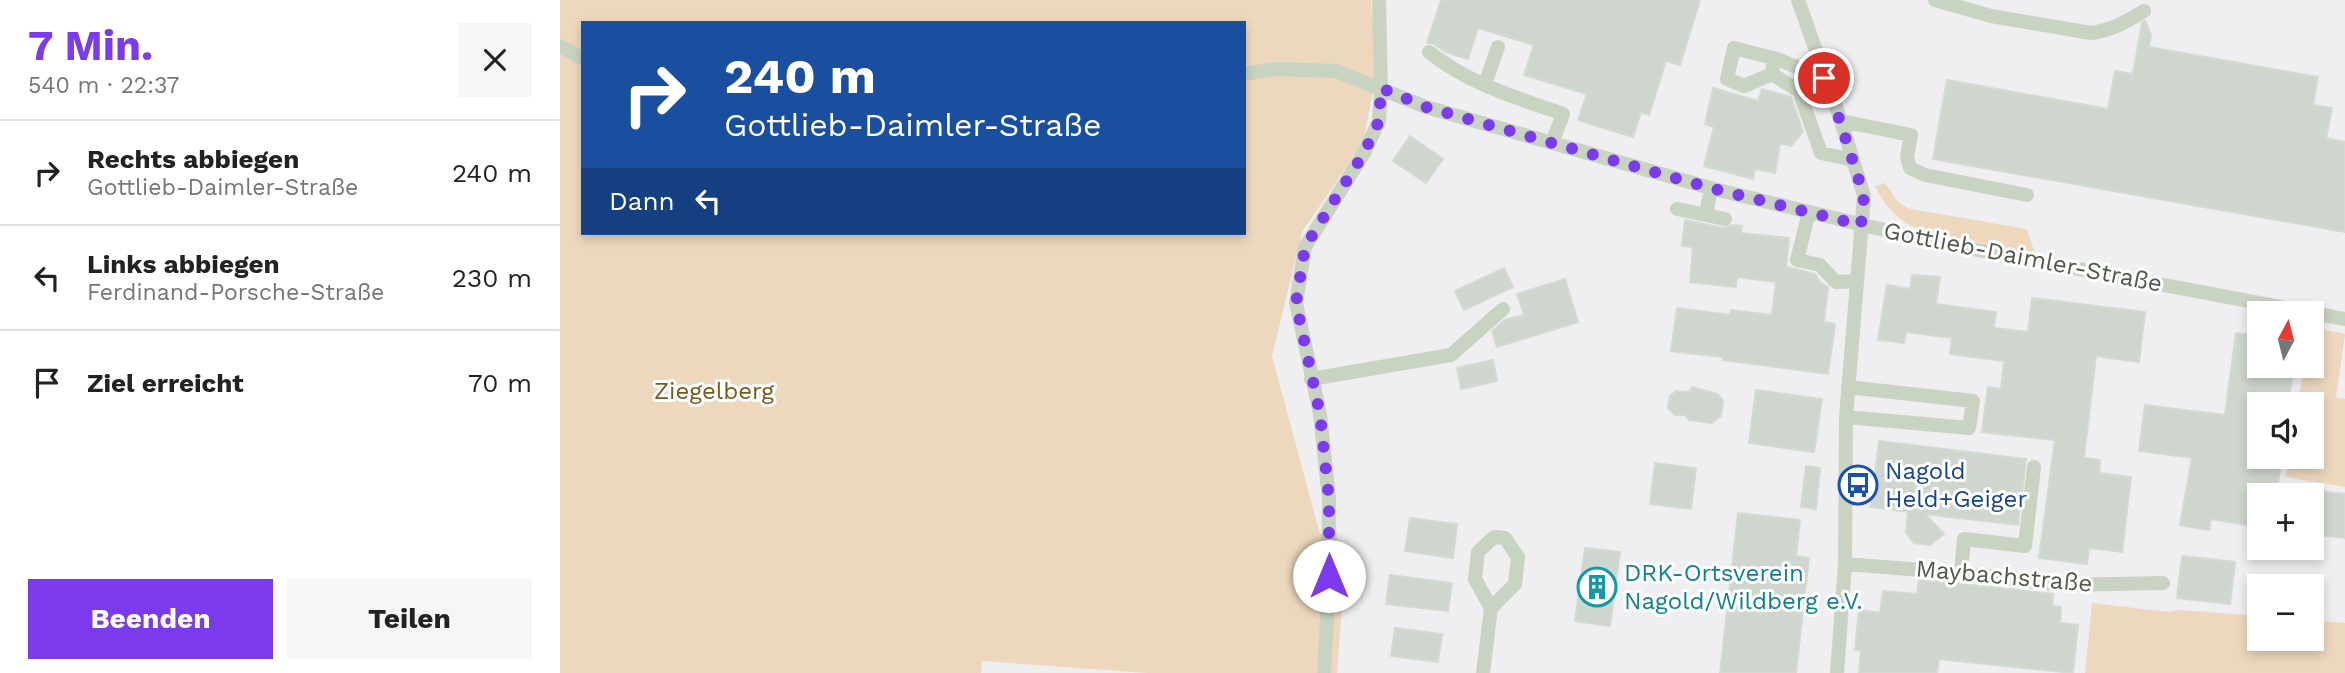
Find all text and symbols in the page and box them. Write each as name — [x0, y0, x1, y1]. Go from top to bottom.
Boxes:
text: 7 Min. — [28, 21, 153, 70]
button: close — [458, 23, 532, 97]
text: 240 m — [724, 47, 876, 105]
pin — [1794, 48, 1854, 108]
icon: right — [609, 49, 700, 140]
icon: arrive — [1805, 59, 1843, 97]
text: 540 m · 22:37 — [28, 72, 179, 99]
text: Gottlieb-Daimler-Straße — [724, 106, 1102, 144]
text: Rechts abbiegen — [87, 144, 299, 174]
icon: right — [28, 154, 66, 192]
text: 240 m — [452, 158, 532, 188]
text: Gottlieb-Daimler-Straße — [87, 174, 358, 201]
icon: left — [689, 182, 727, 220]
text: Dann — [609, 186, 675, 216]
street label: Gottlieb-Daimler-Straße — [1881, 216, 2165, 298]
text: Links abbiegen — [87, 249, 280, 279]
icon: left — [28, 259, 66, 297]
text: 230 m — [452, 263, 532, 293]
text: Ferdinand-Porsche-Straße — [87, 279, 384, 306]
north arrow — [2247, 301, 2324, 378]
map controls — [2247, 301, 2324, 651]
icon: arrive — [28, 364, 66, 402]
text: Ziel erreicht — [87, 368, 244, 398]
text: 70 m — [468, 368, 532, 398]
park label: Ziegelberg — [654, 377, 774, 405]
button: sound — [2247, 392, 2324, 469]
place label: Nagold Held+Geiger — [1885, 457, 2027, 513]
bus stop icon: Nagold Held+Geiger — [1837, 464, 1879, 506]
button: + — [2247, 483, 2324, 560]
position arrow — [1292, 539, 1366, 613]
street label: Maybachstraße — [1915, 554, 2093, 598]
place label: DRK-Ortsverein Nagold/Wildberg e.V. — [1624, 559, 1863, 615]
building icon: DRK-Ortsverein Nagold/Wildberg e.V. — [1576, 566, 1618, 608]
button: − — [2247, 574, 2324, 651]
button: Beenden — [28, 579, 273, 659]
button: Teilen — [287, 579, 532, 659]

